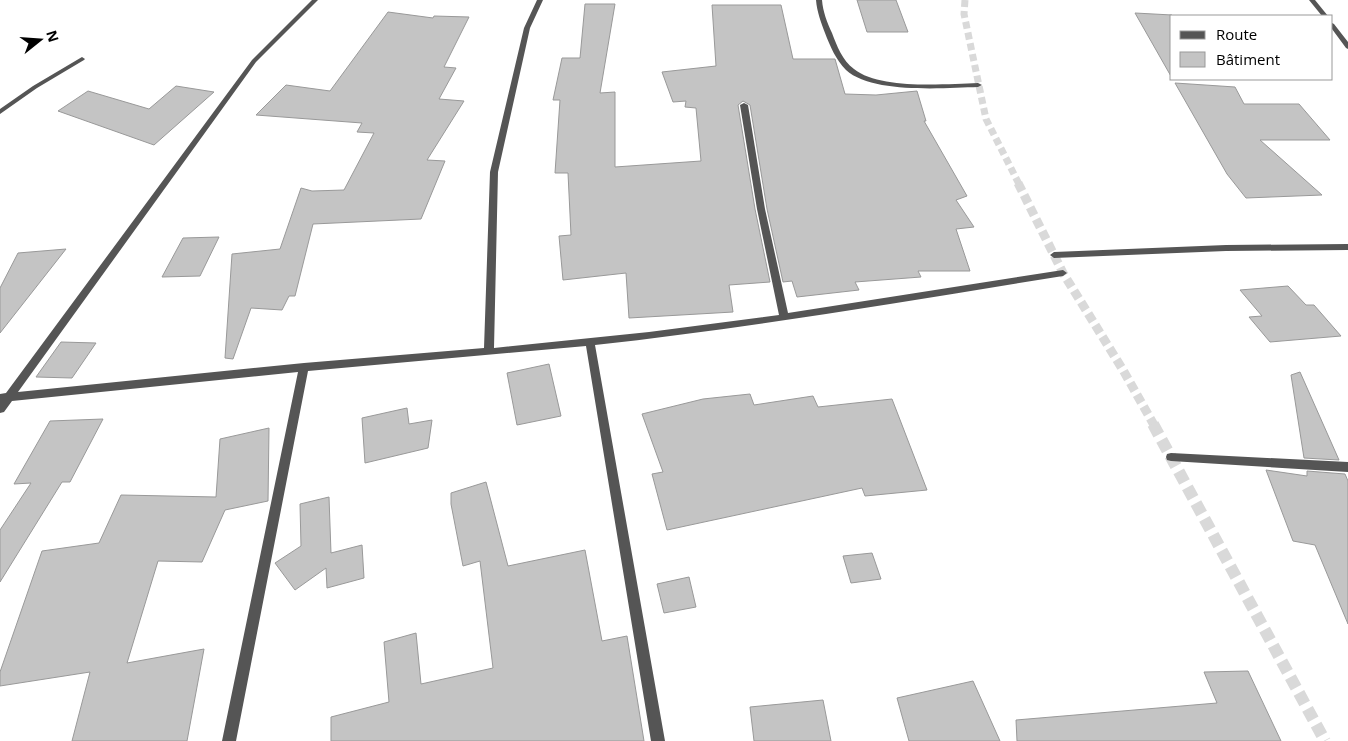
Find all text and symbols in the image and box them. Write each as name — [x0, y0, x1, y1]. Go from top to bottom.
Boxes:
north arrow — [15, 15, 65, 65]
legend — [1170, 15, 1333, 80]
text: Route — [1216, 24, 1257, 44]
text: N — [42, 28, 64, 44]
text: Bâtiment — [1216, 49, 1280, 69]

